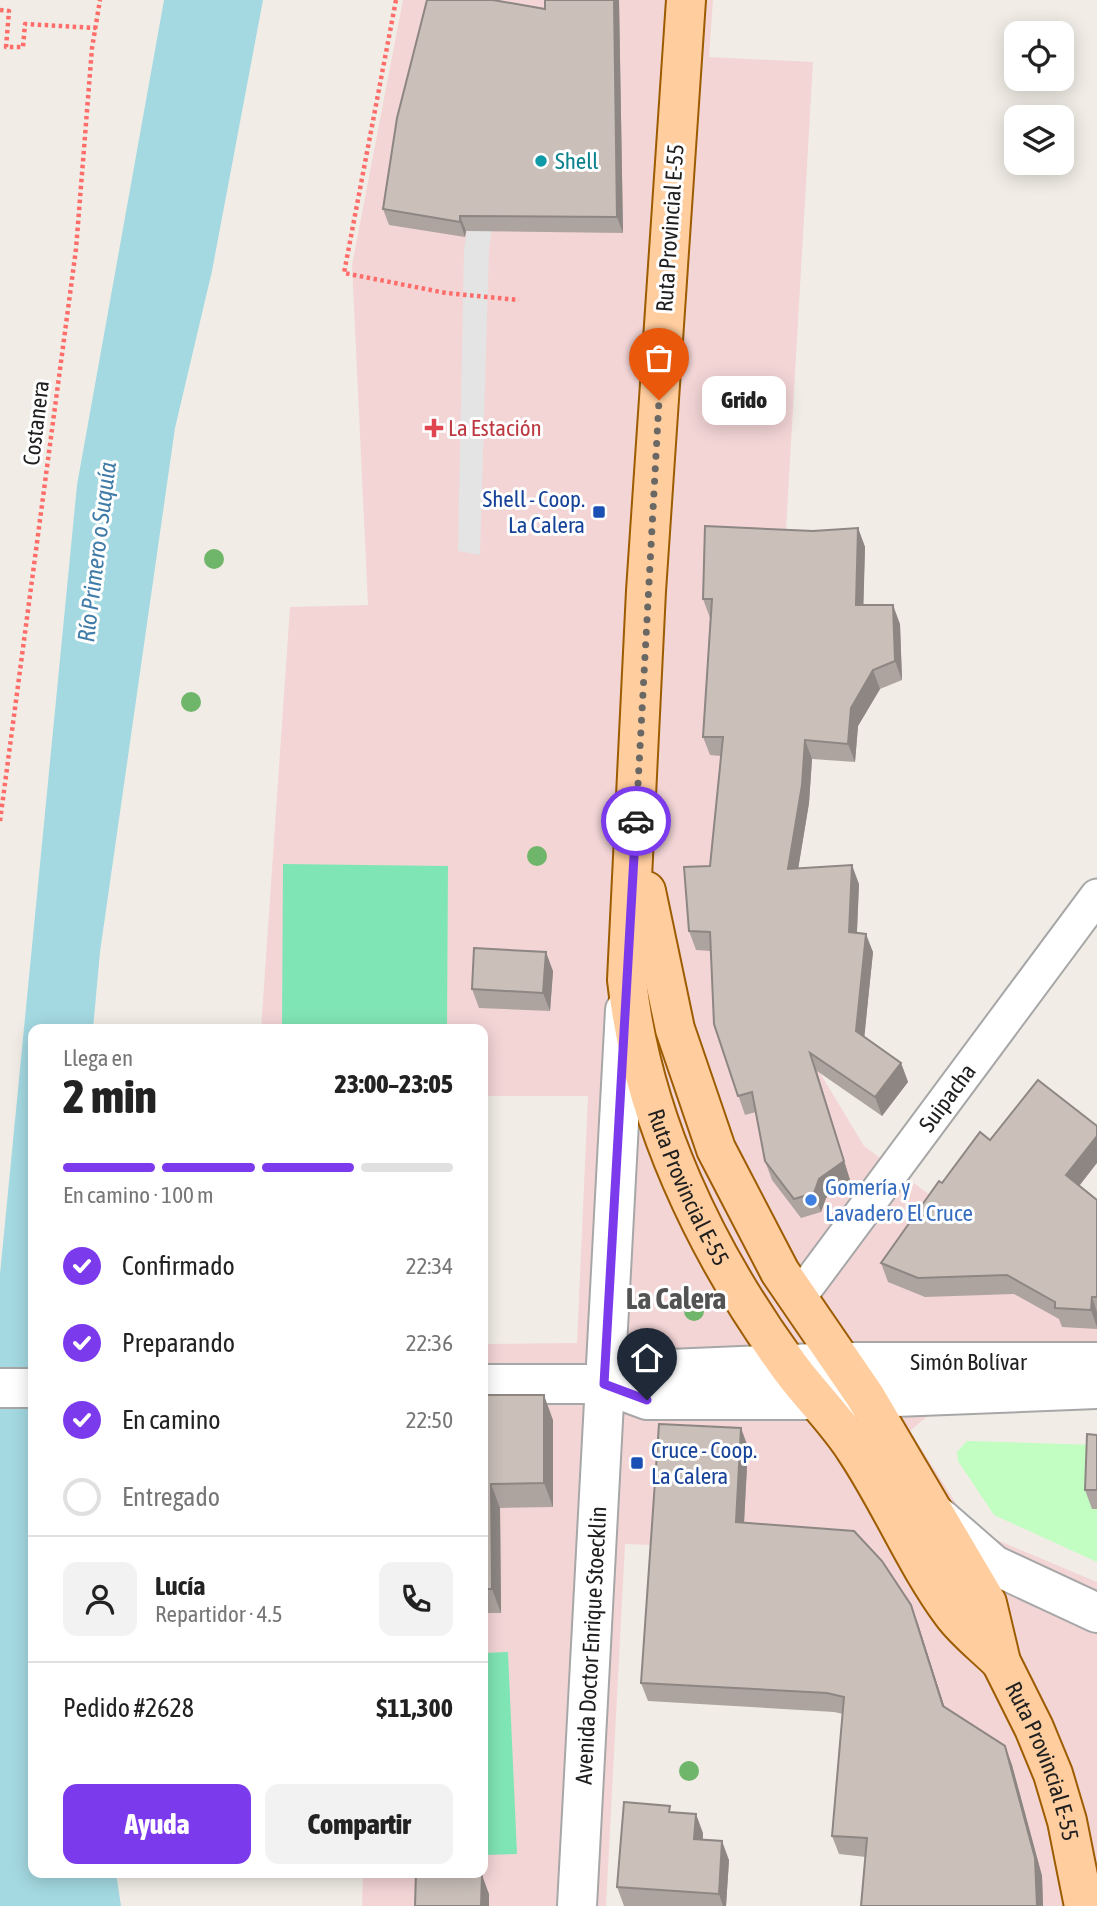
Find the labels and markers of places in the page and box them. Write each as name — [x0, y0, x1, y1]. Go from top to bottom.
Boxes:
place label: Shell — [555, 148, 598, 174]
marker: Shell — [533, 153, 549, 169]
pin — [629, 328, 689, 400]
callout: Grido — [701, 376, 785, 424]
place label: La Estación — [448, 415, 542, 441]
marker: La Estación — [426, 420, 442, 436]
place label: Shell - Coop. La Calera — [483, 486, 585, 538]
marker: Shell - Coop. La Calera — [591, 504, 607, 520]
place label: Gomería y Lavadero El Cruce — [825, 1174, 973, 1226]
marker: Gomería y Lavadero El Cruce — [803, 1192, 819, 1208]
pin — [617, 1328, 677, 1400]
place label: Cruce - Coop. La Calera — [651, 1437, 757, 1489]
marker: Cruce - Coop. La Calera — [629, 1455, 645, 1471]

